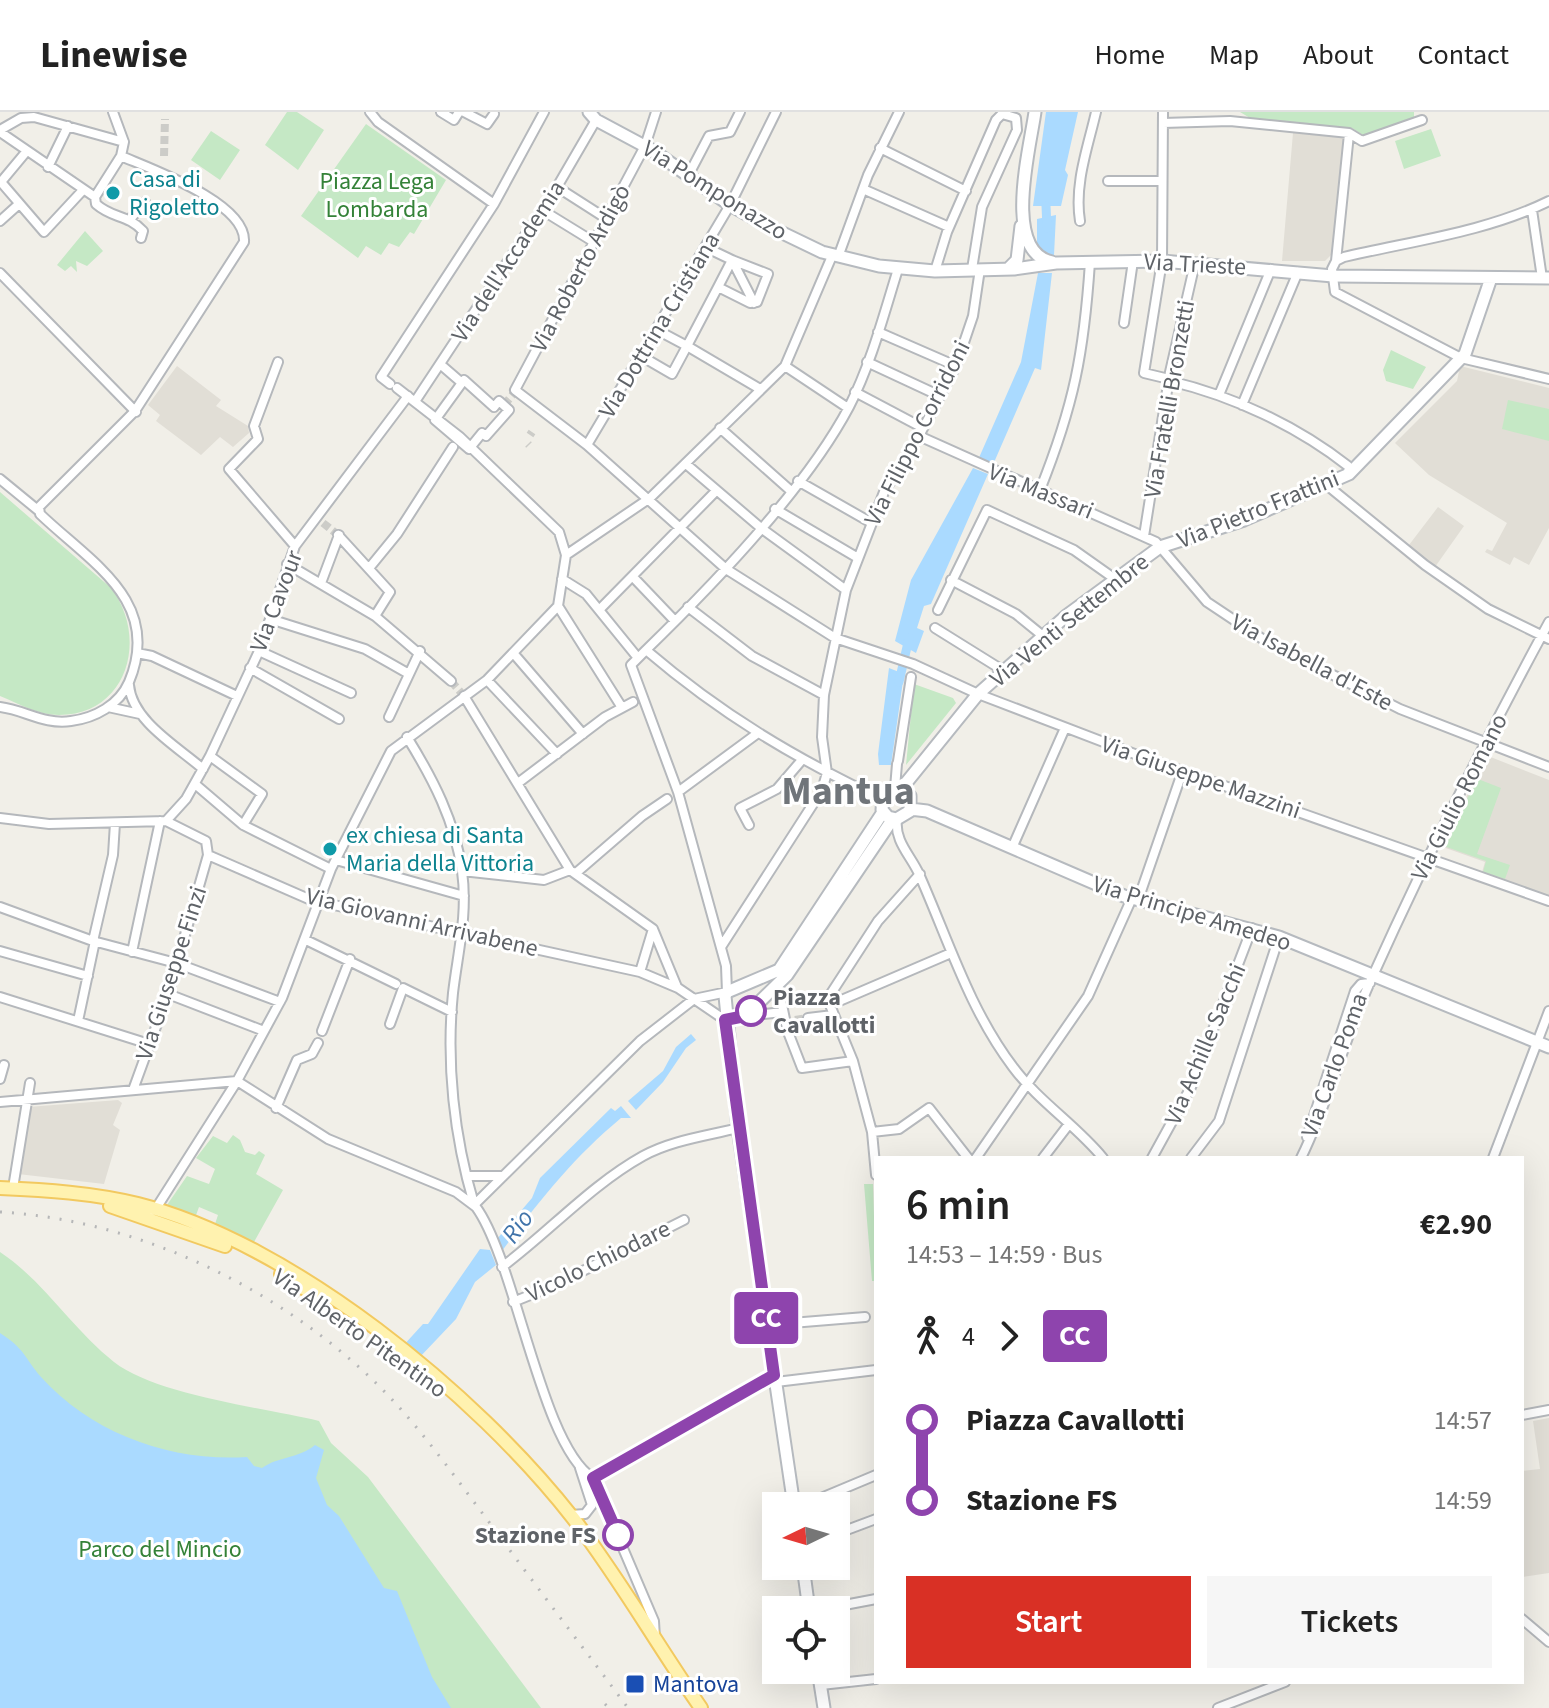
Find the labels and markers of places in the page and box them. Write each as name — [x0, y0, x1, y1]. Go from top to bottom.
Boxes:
place label: Casa di Rigoletto — [129, 162, 220, 225]
marker: Casa di Rigoletto — [104, 184, 122, 202]
place label: ex chiesa di Santa Maria della Vittoria — [346, 818, 534, 881]
marker: ex chiesa di Santa Maria della Vittoria — [321, 840, 339, 858]
place label: Piazza Cavallotti — [773, 980, 875, 1043]
marker: Piazza Cavallotti — [736, 996, 766, 1026]
place label: Stazione FS — [475, 1518, 596, 1553]
marker: Stazione FS — [603, 1520, 633, 1550]
place label: Mantova — [653, 1667, 739, 1702]
marker: Mantova — [624, 1673, 646, 1695]

